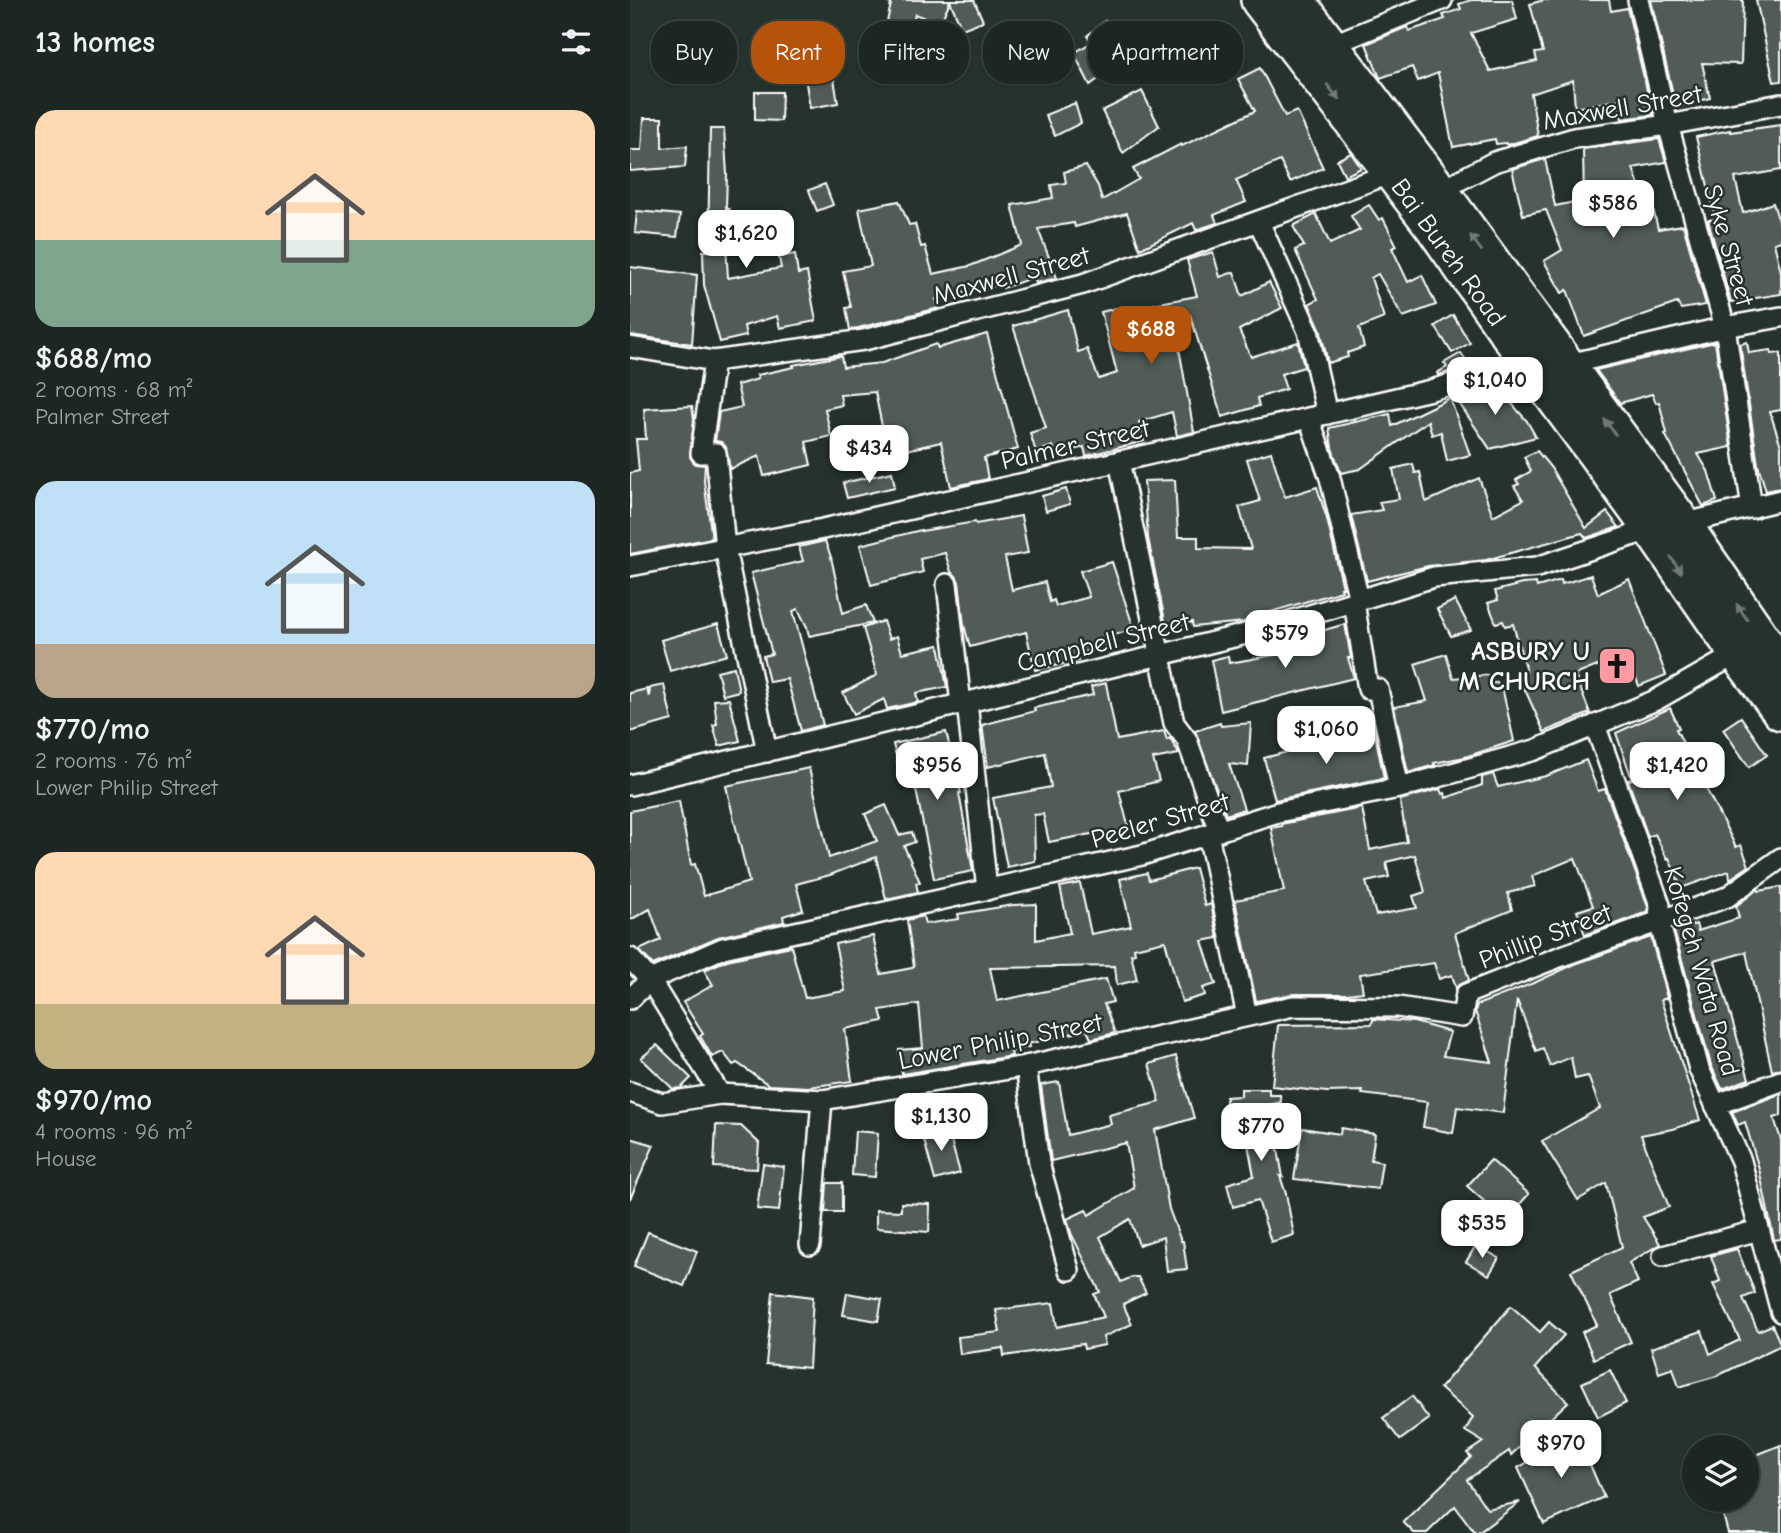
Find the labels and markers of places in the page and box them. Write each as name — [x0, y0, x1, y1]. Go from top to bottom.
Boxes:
pin: $586 — [1572, 180, 1654, 240]
pin: $1,620 — [689, 210, 803, 270]
pin: $688 — [1110, 306, 1192, 366]
pin: $1,040 — [1438, 358, 1552, 417]
pin: $434 — [828, 426, 910, 485]
pin: $579 — [1244, 610, 1326, 670]
place label: ASBURY U M CHURCH — [1459, 637, 1590, 697]
church icon: ASBURY U M CHURCH — [1596, 645, 1638, 687]
pin: $1,060 — [1269, 706, 1383, 766]
pin: $956 — [896, 742, 978, 802]
pin: $1,420 — [1620, 742, 1734, 802]
pin: $1,130 — [884, 1094, 998, 1153]
pin: $770 — [1220, 1104, 1302, 1163]
pin: $535 — [1441, 1200, 1523, 1260]
pin: $970 — [1520, 1420, 1602, 1480]

